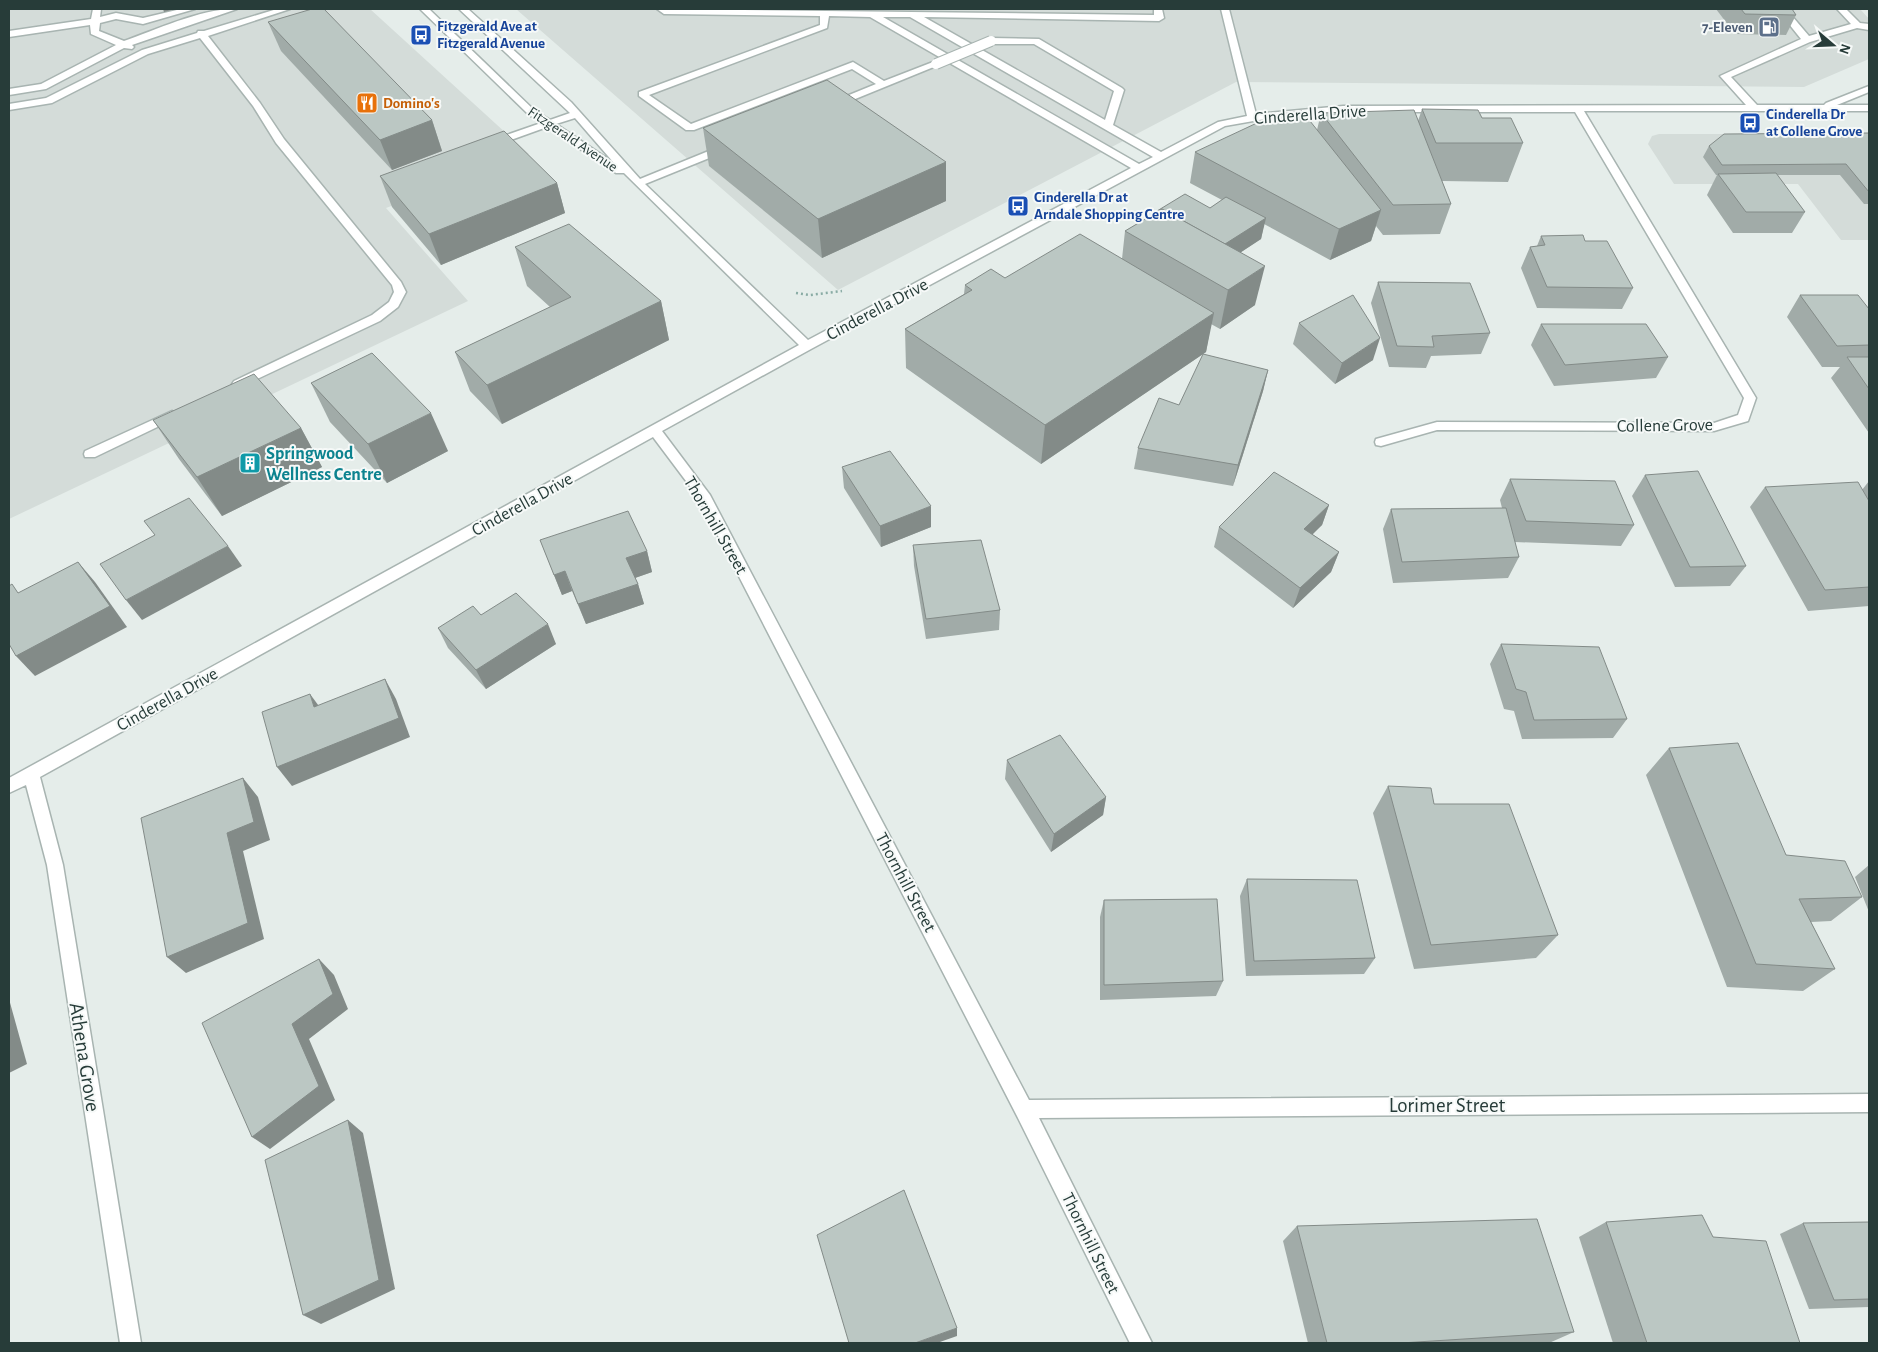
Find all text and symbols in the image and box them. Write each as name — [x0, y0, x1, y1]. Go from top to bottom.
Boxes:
fuel station icon: 7-Eleven — [1757, 15, 1781, 39]
place label: Fitzgerald Ave at Fitzgerald Avenue — [437, 19, 545, 51]
place label: 7-Eleven — [1702, 20, 1753, 35]
north arrow — [1808, 20, 1858, 70]
bus stop icon: Fitzgerald Ave at Fitzgerald Avenue — [409, 23, 433, 47]
text: N — [1836, 42, 1853, 56]
restaurant icon: Domino's — [355, 91, 379, 115]
place label: Domino's — [383, 96, 440, 111]
street label: Cinderella Drive — [1253, 102, 1367, 128]
street label: Fitzgerald Avenue — [525, 104, 620, 175]
place label: Cinderella Dr at Collene Grove — [1766, 107, 1862, 139]
bus stop icon: Cinderella Dr at Collene Grove — [1738, 111, 1762, 135]
place label: Cinderella Dr at Arndale Shopping Centre — [1034, 190, 1184, 222]
bus stop icon: Cinderella Dr at Arndale Shopping Centre — [1006, 194, 1030, 218]
street label: Cinderella Drive — [824, 276, 931, 344]
street label: Collene Grove — [1617, 416, 1713, 436]
place label: Springwood Wellness Centre — [266, 445, 382, 484]
building icon: Springwood Wellness Centre — [238, 451, 262, 475]
street label: Cinderella Drive — [469, 470, 576, 540]
street label: Thornhill Street — [680, 473, 750, 578]
street label: Cinderella Drive — [114, 665, 221, 735]
street label: Thornhill Street — [871, 830, 939, 935]
street label: Athena Grove — [66, 1001, 104, 1113]
street label: Lorimer Street — [1389, 1095, 1506, 1116]
street label: Thornhill Street — [1058, 1190, 1122, 1297]

